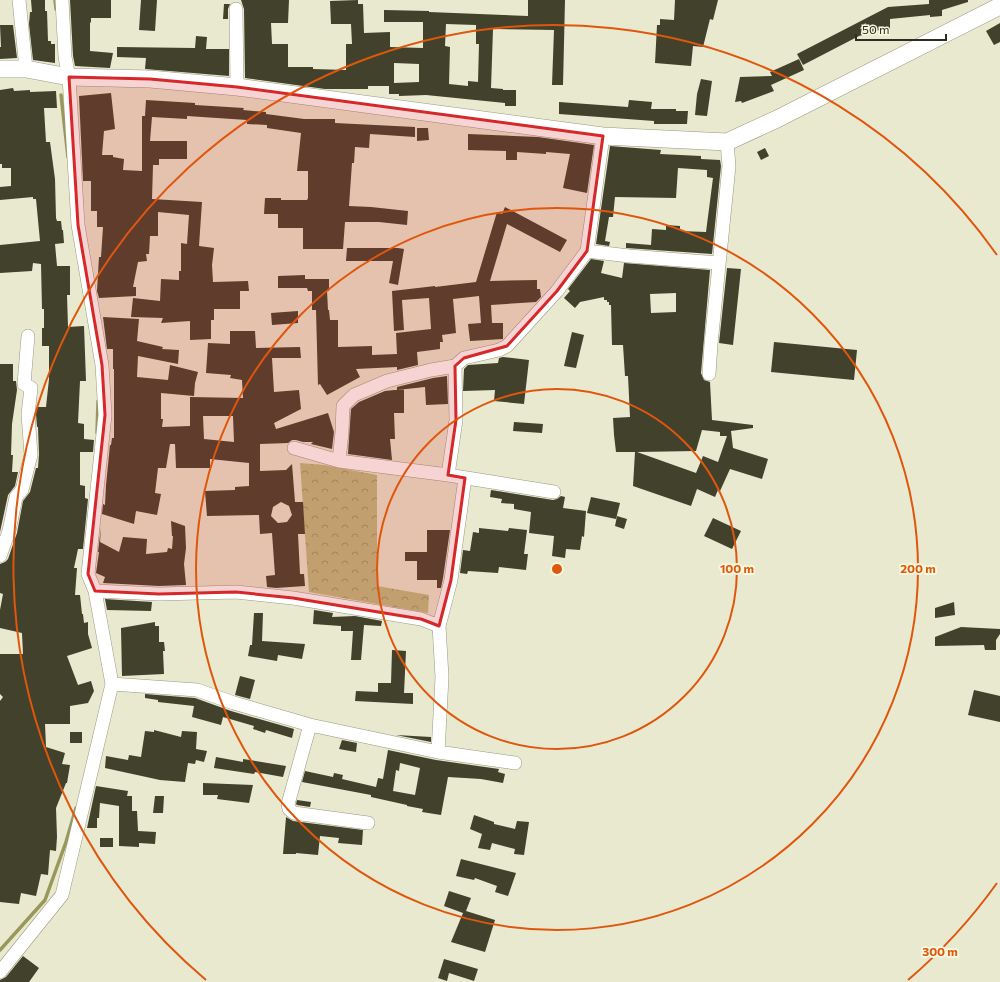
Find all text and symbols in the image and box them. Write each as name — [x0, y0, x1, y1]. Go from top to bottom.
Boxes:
scale bar — [856, 16, 946, 42]
text: 50 m — [862, 22, 890, 36]
text: 100 m — [720, 561, 754, 575]
text: 200 m — [900, 561, 936, 575]
centre of rings — [550, 562, 564, 576]
text: 300 m — [922, 944, 958, 958]

